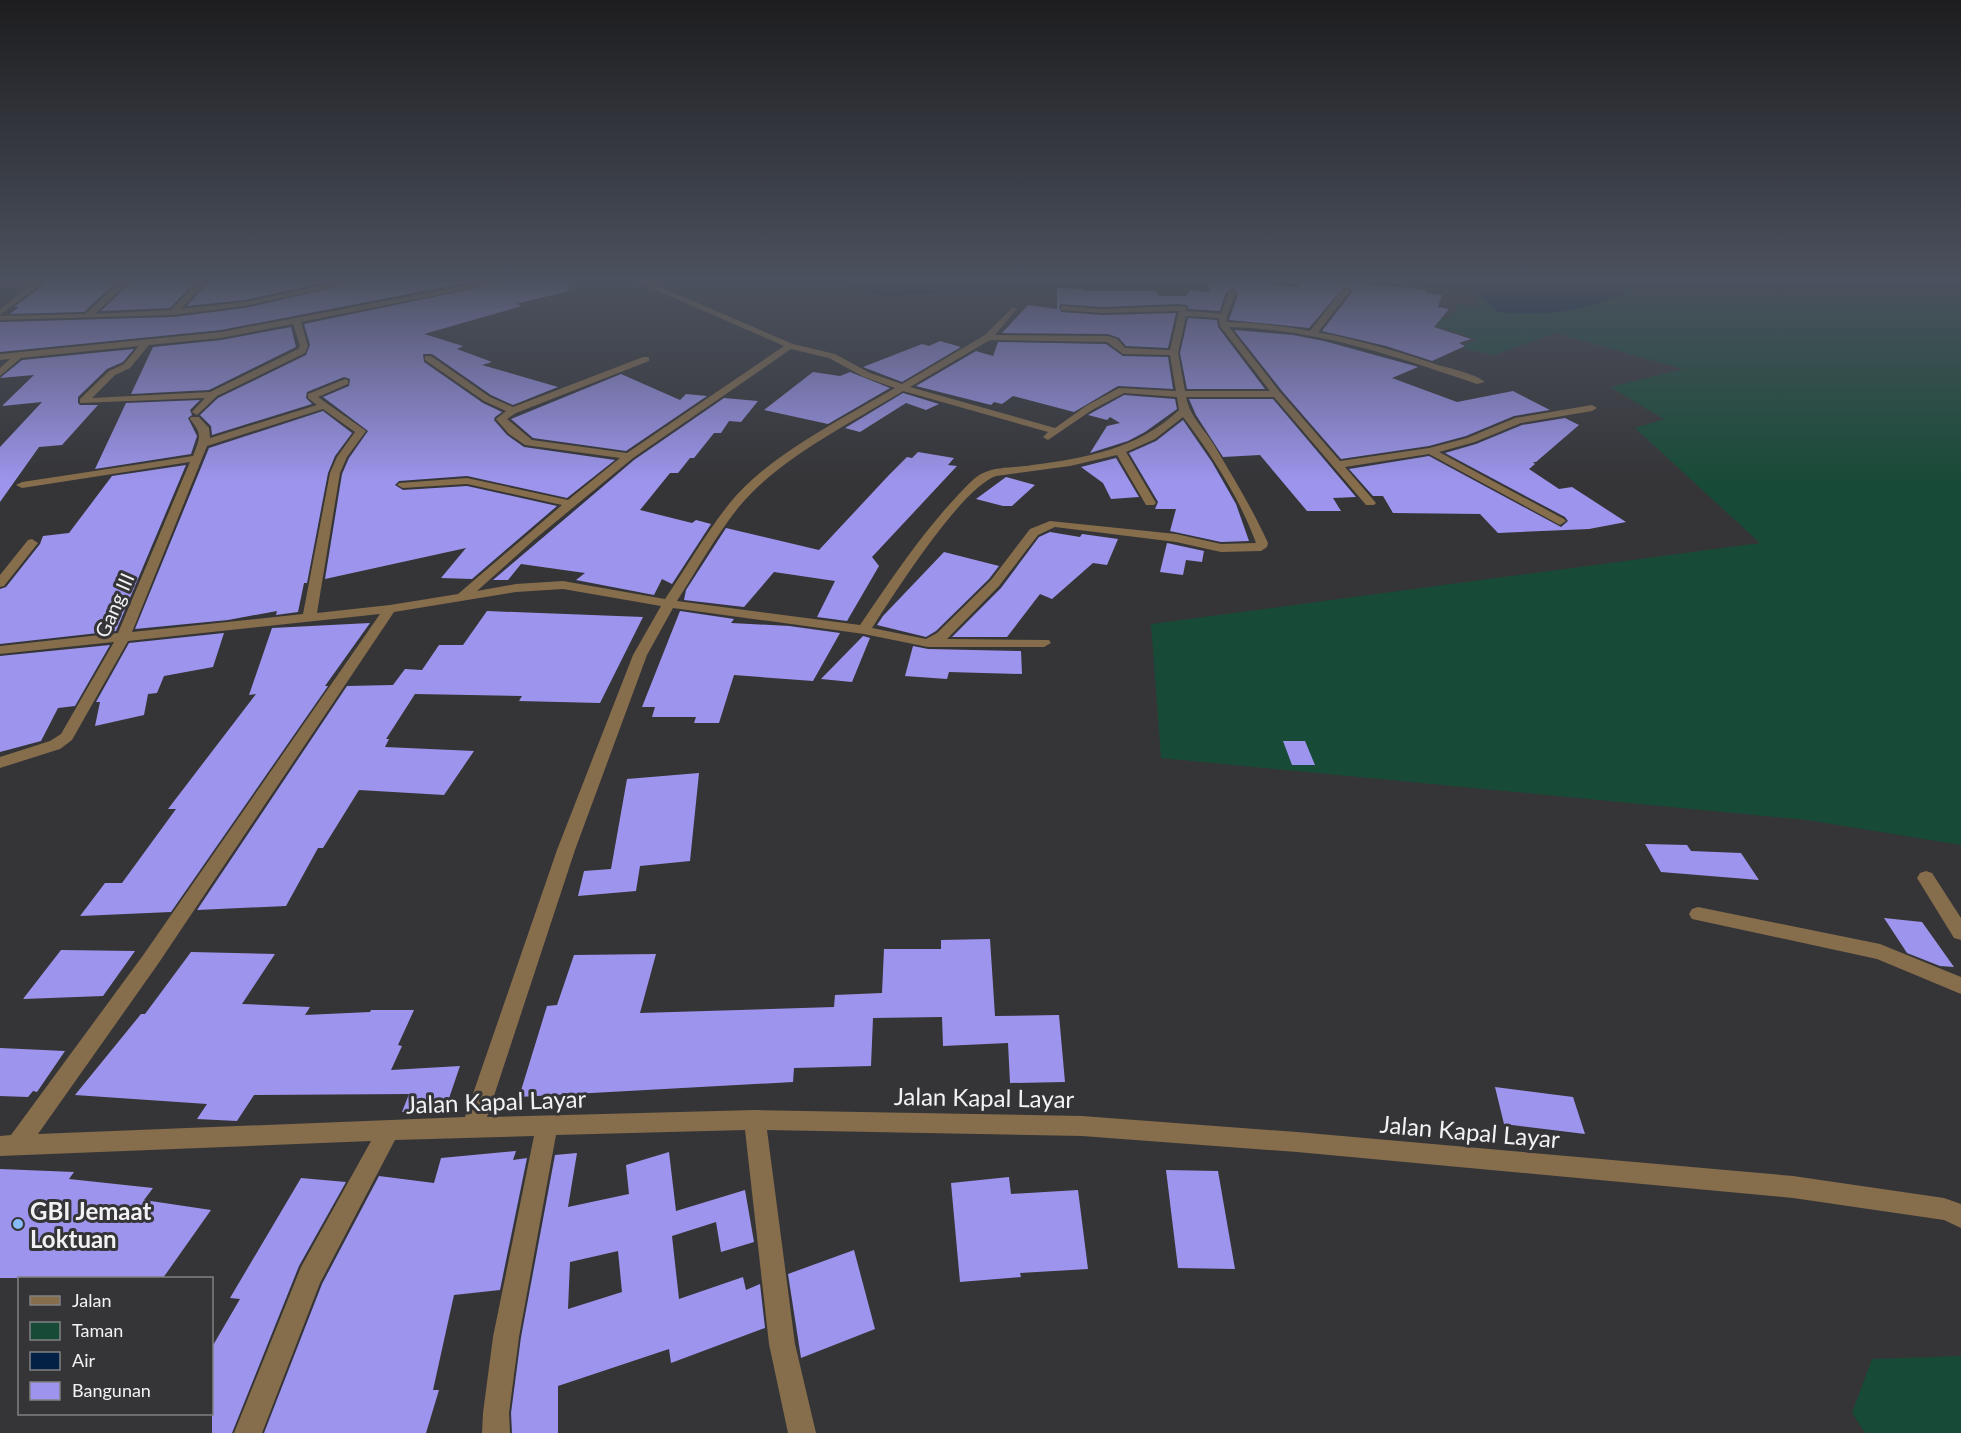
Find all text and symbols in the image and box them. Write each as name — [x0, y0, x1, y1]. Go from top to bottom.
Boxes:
street label: Gang III — [89, 569, 139, 641]
street label: Jalan Kapal Layar — [894, 1081, 1075, 1113]
street label: Jalan Kapal Layar — [405, 1083, 587, 1119]
street label: Jalan Kapal Layar — [1379, 1109, 1561, 1153]
place label: GBI Jemaat Loktuan — [30, 1196, 152, 1253]
marker: GBI Jemaat Loktuan — [11, 1217, 25, 1231]
legend — [18, 1277, 213, 1415]
text: Jalan — [72, 1289, 111, 1311]
text: Taman — [72, 1319, 123, 1341]
text: Air — [72, 1349, 95, 1371]
text: Bangunan — [72, 1379, 151, 1401]

